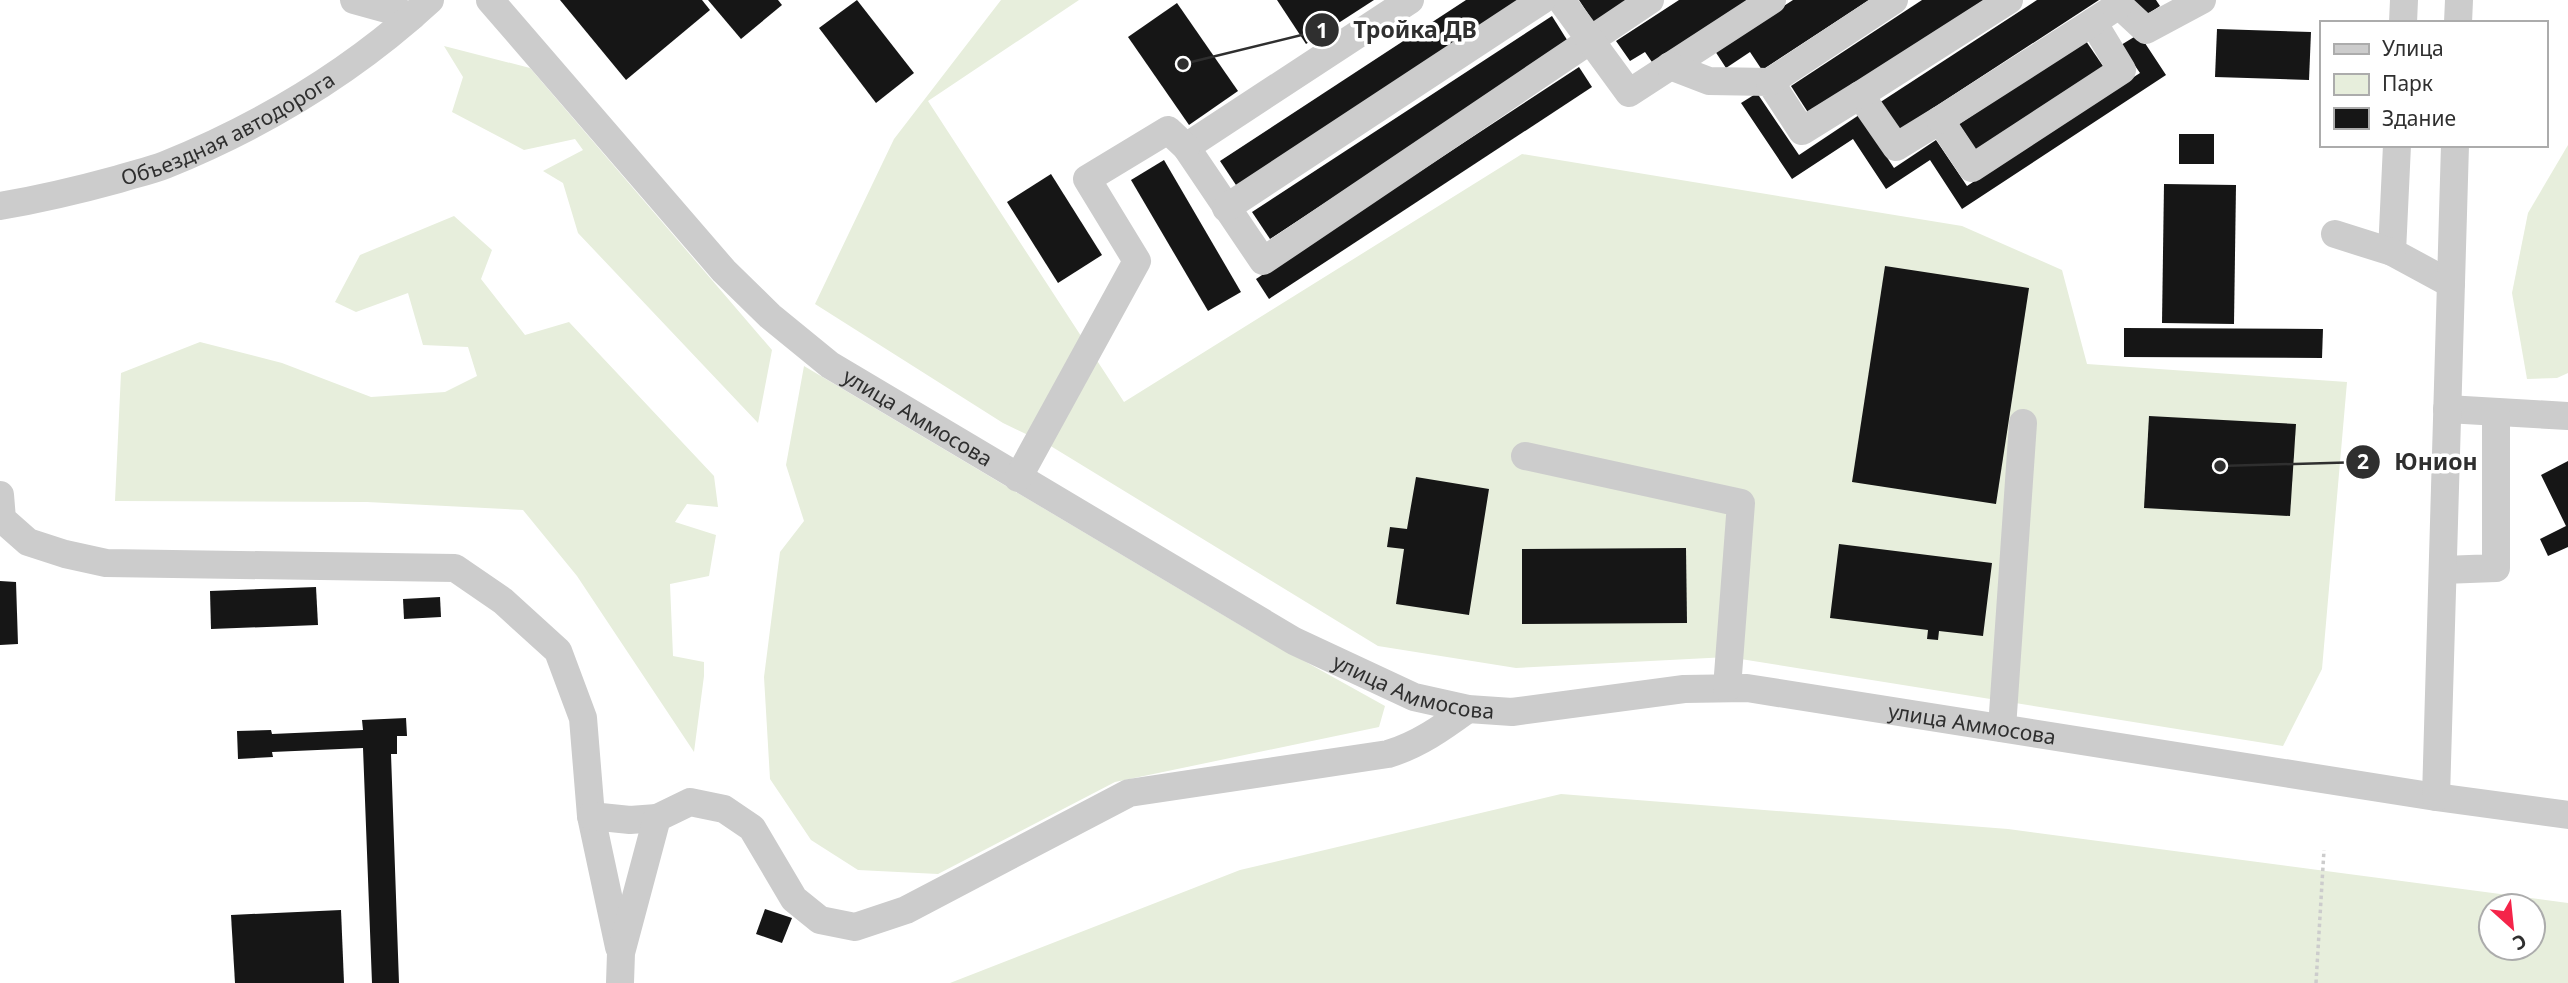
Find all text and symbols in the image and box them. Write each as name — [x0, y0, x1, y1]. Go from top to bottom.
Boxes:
callout: Тройка ДВ — [1304, 8, 1491, 52]
text: Тройка ДВ — [1353, 13, 1477, 45]
text: 1 — [1316, 16, 1328, 44]
legend — [2320, 21, 2547, 147]
text: Улица — [2382, 34, 2444, 62]
street label: Объездная автодорога — [118, 65, 340, 192]
text: Парк — [2382, 69, 2433, 97]
text: Здание — [2382, 104, 2456, 132]
street label: улица Аммосова — [838, 362, 998, 473]
callout: Юнион — [2346, 440, 2492, 484]
text: Юнион — [2394, 445, 2478, 477]
text: 2 — [2357, 447, 2369, 475]
street label: улица Аммосова — [1328, 647, 1495, 725]
street label: улица Аммосова — [1886, 697, 2058, 751]
north arrow — [2477, 892, 2547, 962]
text: С — [2508, 928, 2531, 957]

